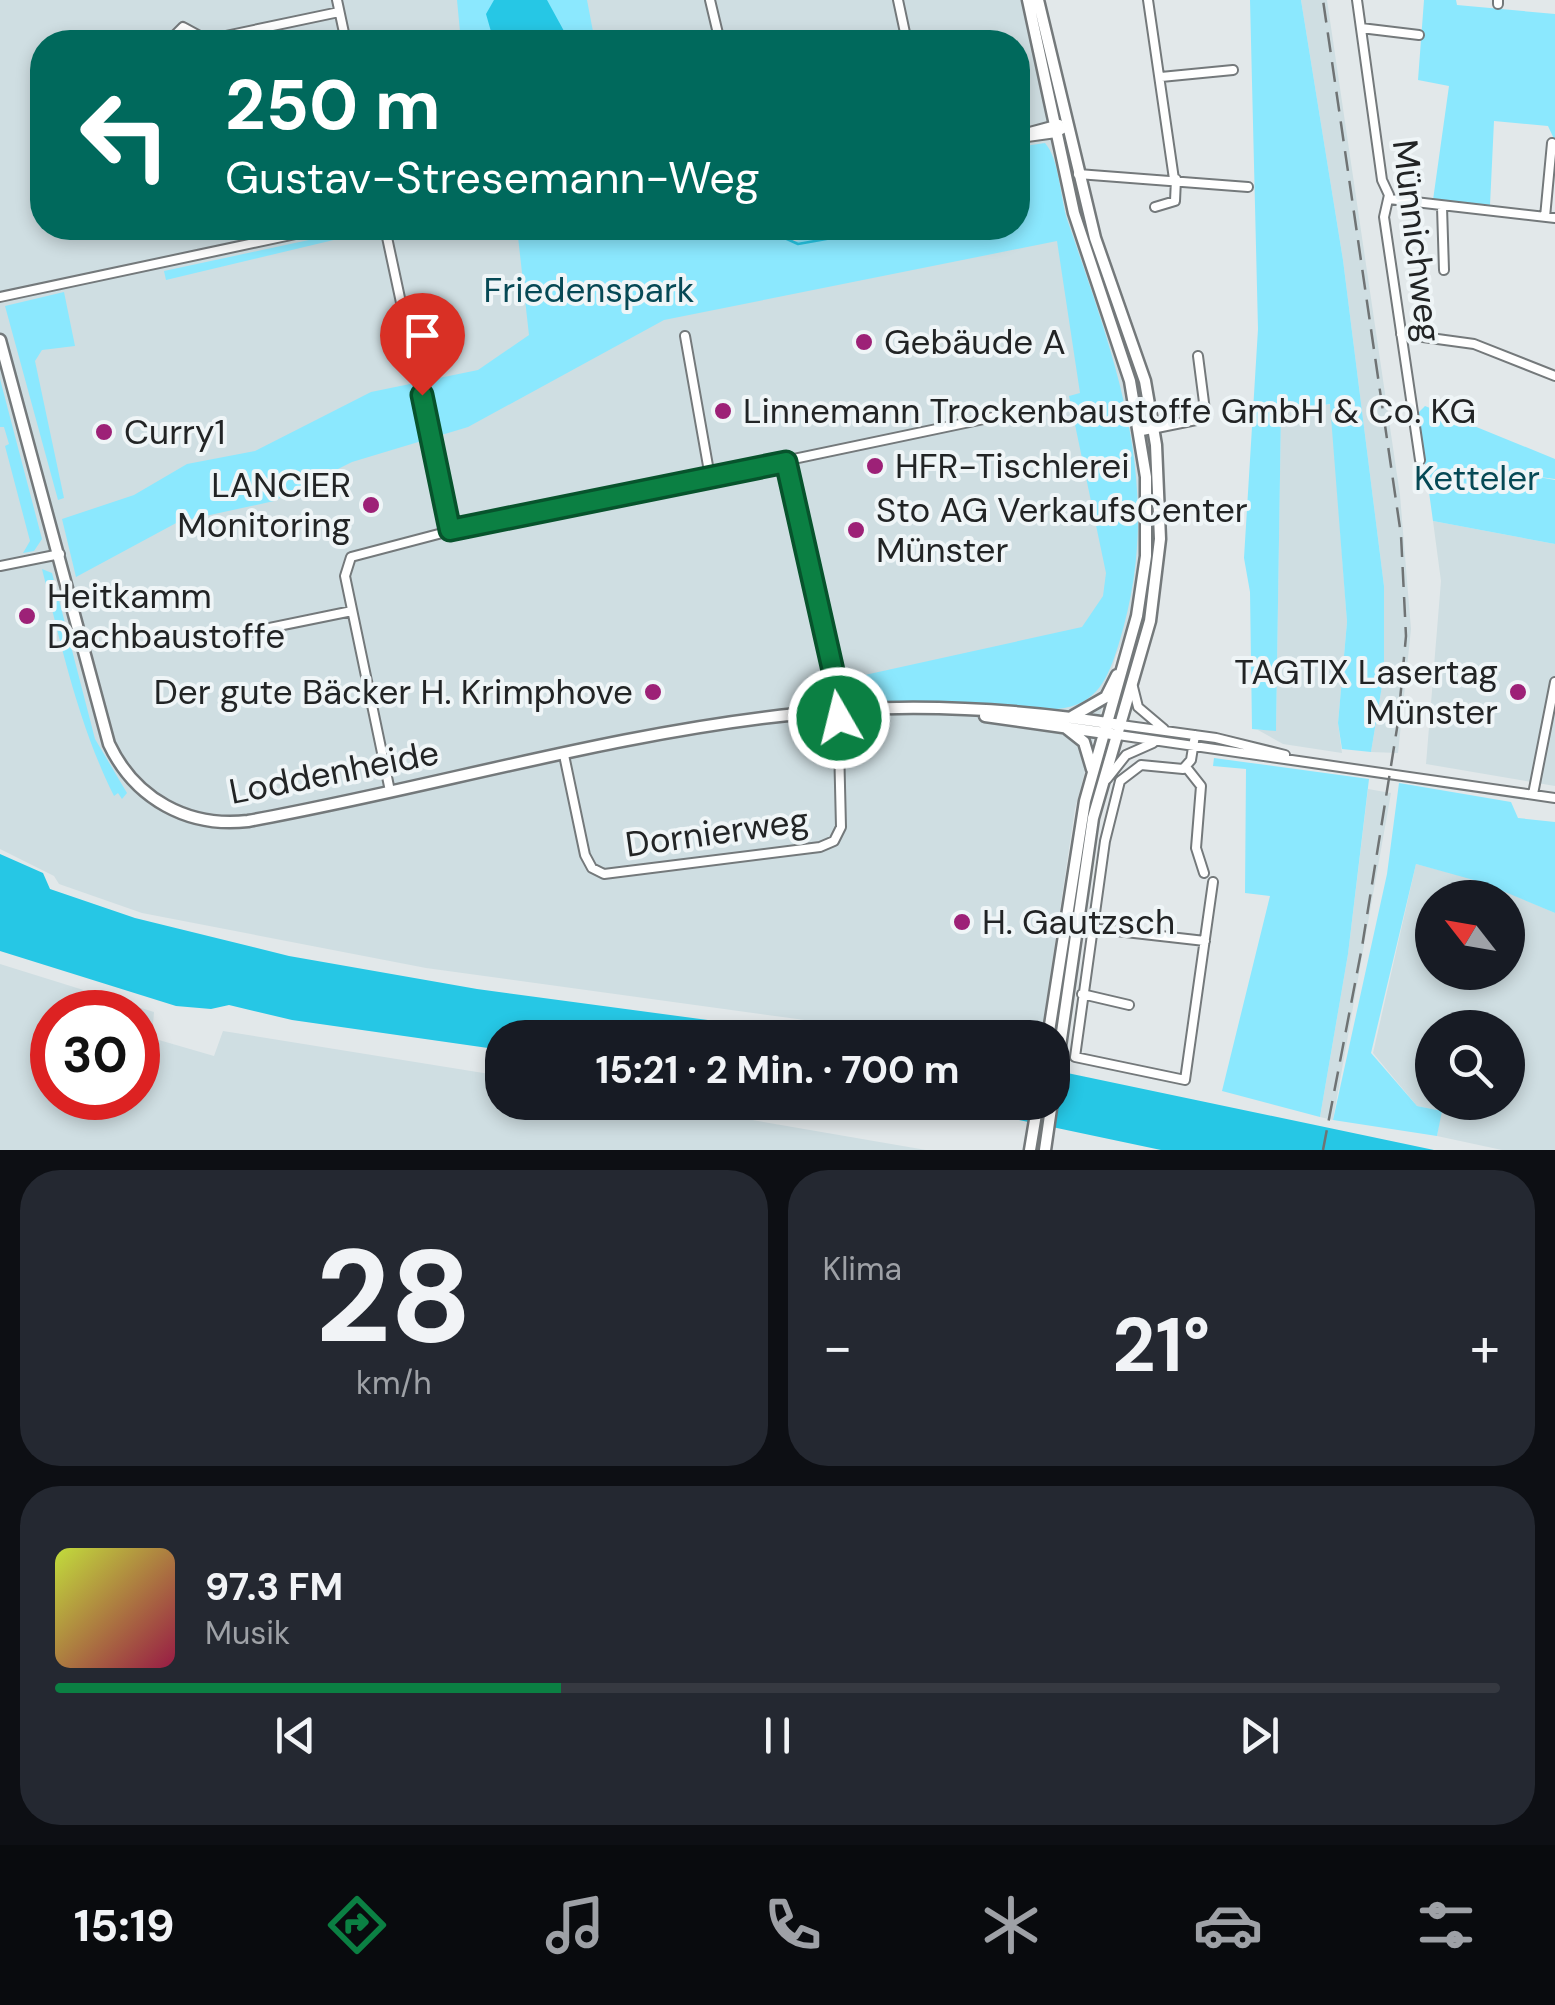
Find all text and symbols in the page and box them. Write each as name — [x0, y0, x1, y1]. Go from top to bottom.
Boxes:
text: 250 m — [225, 60, 441, 151]
icon: left — [60, 70, 190, 200]
street label: Münnichweg — [1382, 137, 1452, 345]
text: Gustav-Stresemann-Weg — [225, 148, 760, 207]
park label: Friedenspark — [484, 267, 695, 313]
pin — [380, 293, 465, 396]
icon: arrive — [395, 308, 450, 363]
place label: Gebäude A — [884, 319, 1066, 365]
marker: Gebäude A — [853, 331, 875, 353]
place label: Linnemann Trockenbaustoffe GmbH & Co. KG — [743, 388, 1476, 434]
marker: Linnemann Trockenbaustoffe GmbH & Co. KG — [712, 400, 734, 422]
place label: Curry1 — [124, 409, 225, 455]
marker: Curry1 — [93, 421, 115, 443]
place label: HFR-Tischlerei — [895, 443, 1130, 489]
marker: HFR-Tischlerei — [864, 455, 886, 477]
park label: Ketteler — [1414, 455, 1540, 501]
place label: LANCIER Monitoring — [177, 462, 351, 548]
place label: Sto AG VerkaufsCenter Münster — [876, 487, 1248, 573]
marker: LANCIER Monitoring — [360, 494, 382, 516]
marker: Sto AG VerkaufsCenter Münster — [845, 519, 867, 541]
place label: Heitkamm Dachbaustoffe — [47, 573, 285, 659]
marker: Heitkamm Dachbaustoffe — [16, 605, 38, 627]
place label: TAGTIX Lasertag Münster — [1234, 649, 1498, 735]
position arrow — [787, 666, 891, 770]
place label: Der gute Bäcker H. Krimphove — [154, 669, 633, 715]
marker: Der gute Bäcker H. Krimphove — [642, 681, 664, 703]
marker: TAGTIX Lasertag Münster — [1507, 681, 1529, 703]
street label: Loddenheide — [225, 729, 443, 815]
street label: Dornierweg — [622, 796, 812, 868]
north arrow — [1415, 880, 1525, 990]
map controls — [1415, 880, 1525, 1120]
place label: H. Gautzsch — [982, 899, 1175, 945]
marker: H. Gautzsch — [951, 911, 973, 933]
speed limit sign: 30 — [30, 990, 160, 1120]
button: search — [1415, 1010, 1525, 1120]
text: 15:21 · 2 Min. · 700 m — [595, 1045, 960, 1095]
text: 28 — [316, 1212, 472, 1381]
text: Klima — [823, 1248, 902, 1290]
text: 21° — [1112, 1297, 1210, 1394]
text: − — [823, 1311, 853, 1383]
text: + — [1470, 1311, 1500, 1383]
text: km/h — [356, 1362, 432, 1404]
text: 97.3 FM — [205, 1562, 343, 1612]
text: Musik — [205, 1612, 290, 1654]
icon: previous — [268, 1708, 323, 1763]
icon: pause — [750, 1708, 805, 1763]
icon: next — [1232, 1708, 1287, 1763]
icon: directions — [322, 1890, 392, 1960]
icon: music — [540, 1890, 610, 1960]
icon: phone — [758, 1890, 828, 1960]
icon: climate — [976, 1890, 1046, 1960]
icon: car — [1193, 1890, 1263, 1960]
icon: filters — [1411, 1890, 1481, 1960]
text: 15:19 — [74, 1896, 175, 1955]

